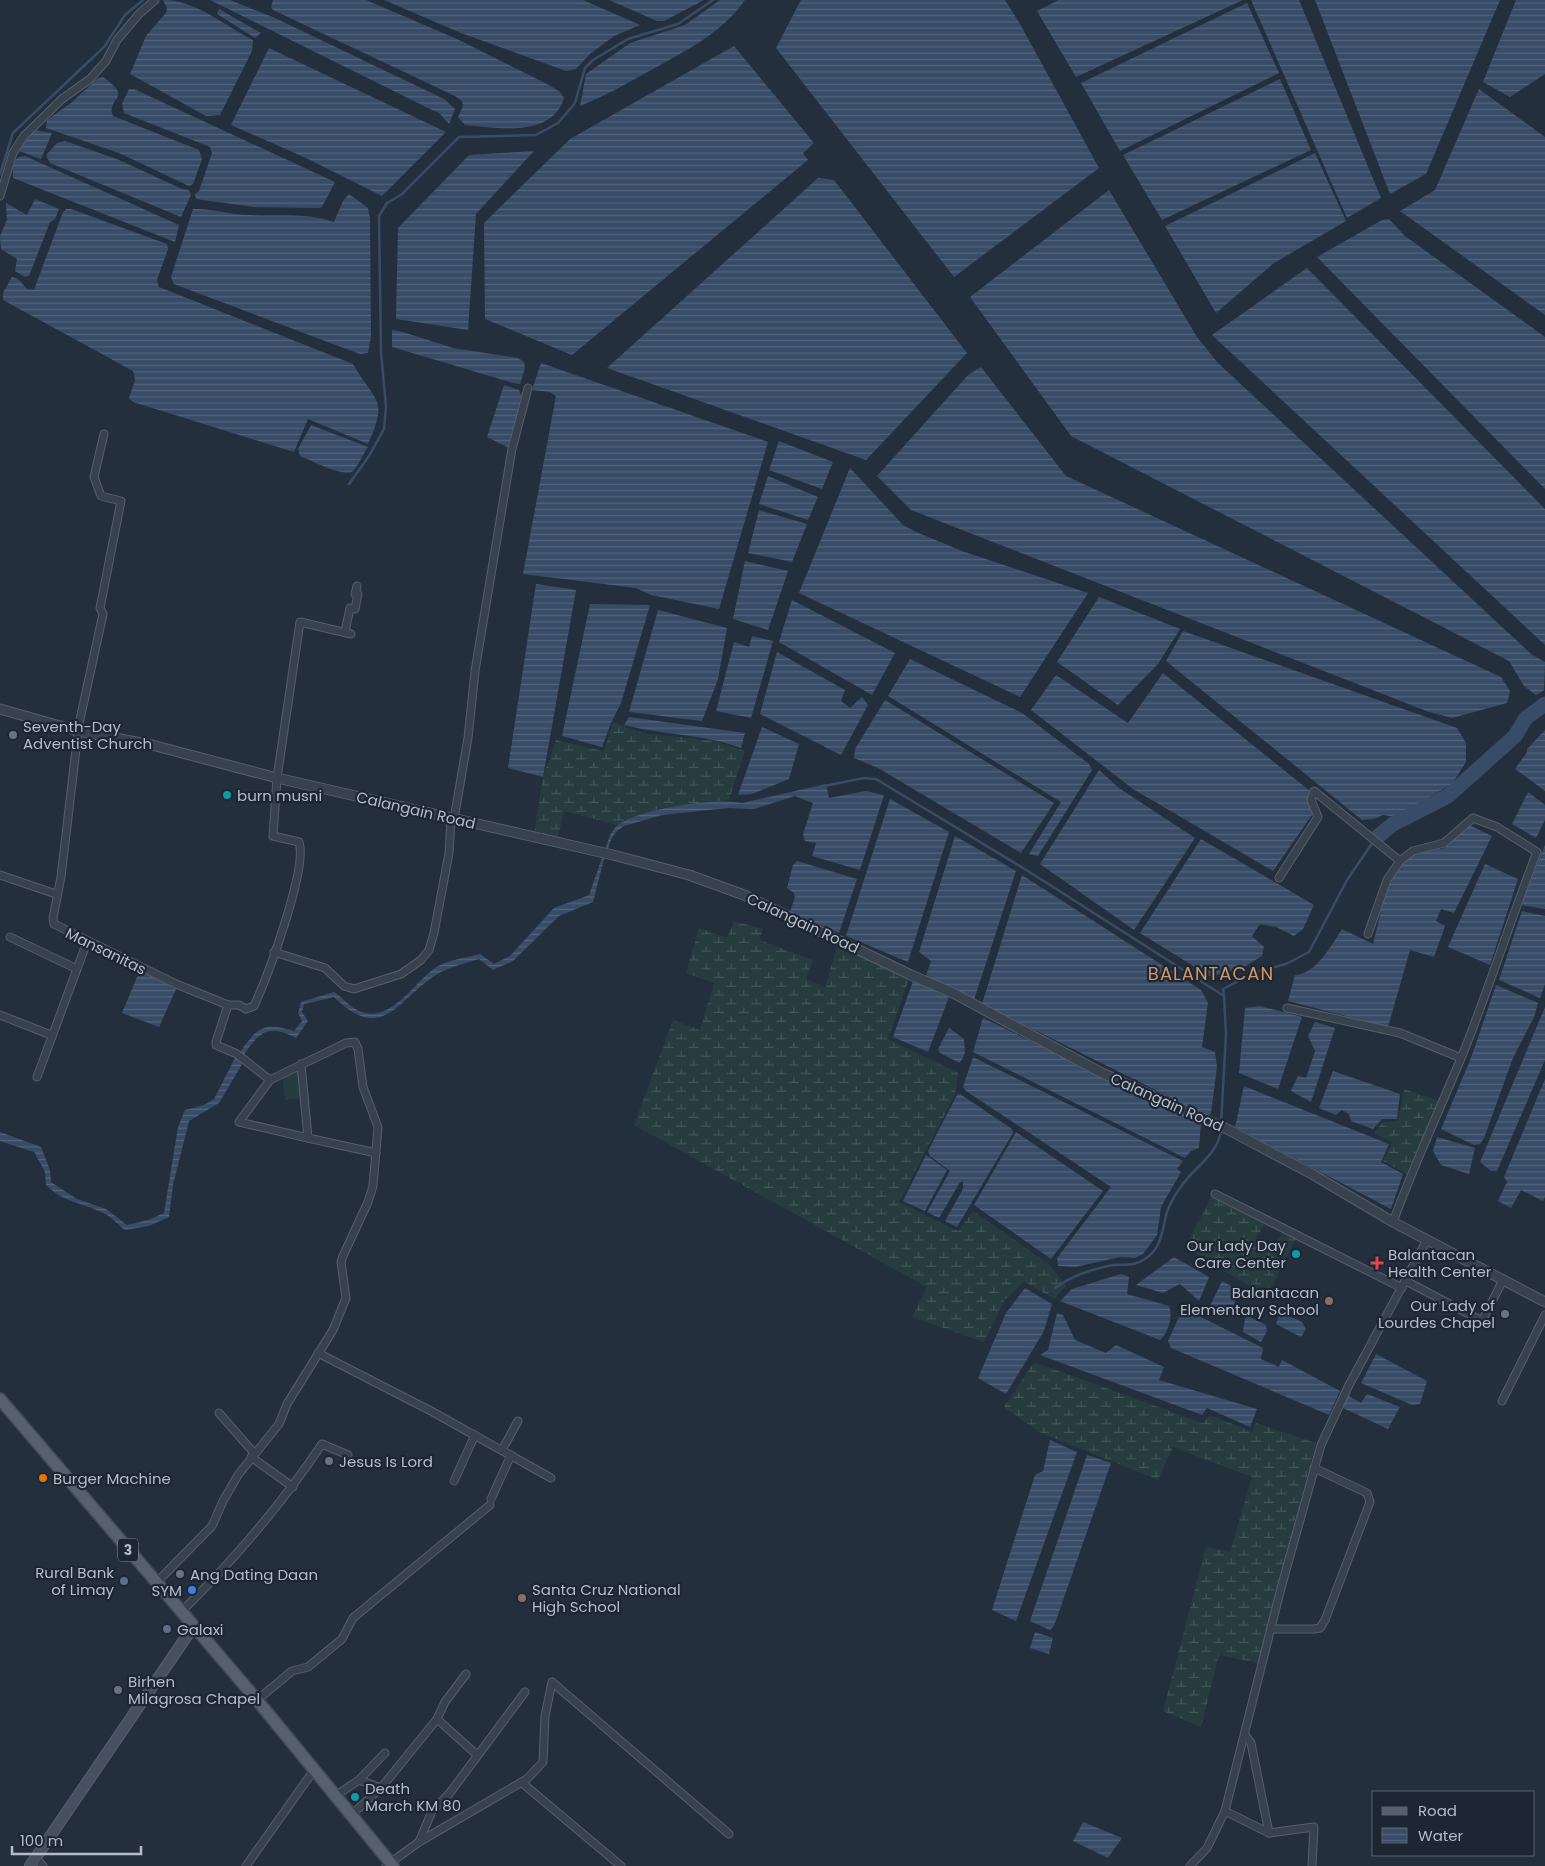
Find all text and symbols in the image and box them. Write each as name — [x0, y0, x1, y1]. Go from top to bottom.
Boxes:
place label: Seventh-Day Adventist Church — [23, 716, 152, 754]
marker: Seventh-Day Adventist Church — [7, 729, 19, 741]
place label: burn musni — [237, 785, 322, 806]
street label: Calangain Road — [354, 786, 478, 834]
marker: burn musni — [221, 789, 233, 801]
street label: Calangain Road — [743, 888, 863, 958]
street label: Mansanitas — [62, 922, 150, 980]
district label: BALANTACAN — [1148, 961, 1274, 986]
street label: Calangain Road — [1107, 1068, 1227, 1136]
place label: Our Lady Day Care Center — [1187, 1235, 1287, 1273]
place label: Balantacan Health Center — [1388, 1244, 1492, 1282]
marker: Our Lady Day Care Center — [1290, 1248, 1302, 1260]
marker: Balantacan Health Center — [1370, 1256, 1384, 1270]
place label: Balantacan Elementary School — [1180, 1282, 1319, 1320]
marker: Balantacan Elementary School — [1323, 1295, 1335, 1307]
place label: Our Lady of Lourdes Chapel — [1378, 1295, 1495, 1333]
marker: Our Lady of Lourdes Chapel — [1499, 1308, 1511, 1320]
place label: Jesus Is Lord — [339, 1451, 433, 1472]
marker: Jesus Is Lord — [323, 1455, 335, 1467]
place label: Burger Machine — [53, 1468, 171, 1489]
marker: Burger Machine — [37, 1472, 49, 1484]
road number: 3 — [118, 1538, 138, 1562]
place label: Rural Bank of Limay — [35, 1562, 115, 1600]
place label: Ang Dating Daan — [190, 1564, 318, 1585]
marker: Ang Dating Daan — [174, 1568, 186, 1580]
marker: Rural Bank of Limay — [118, 1575, 130, 1587]
place label: Santa Cruz National High School — [532, 1579, 681, 1617]
place label: SYM — [152, 1580, 182, 1601]
marker: SYM — [186, 1584, 198, 1596]
marker: Santa Cruz National High School — [516, 1592, 528, 1604]
place label: Galaxi — [177, 1619, 224, 1640]
marker: Galaxi — [161, 1623, 173, 1635]
place label: Birhen Milagrosa Chapel — [128, 1671, 260, 1709]
marker: Birhen Milagrosa Chapel — [112, 1684, 124, 1696]
place label: Death March KM 80 — [365, 1778, 461, 1816]
marker: Death March KM 80 — [349, 1791, 361, 1803]
legend — [1372, 1791, 1535, 1856]
text: Road — [1418, 1800, 1457, 1821]
scale bar — [12, 1824, 141, 1856]
text: Water — [1418, 1825, 1464, 1846]
text: 100 m — [20, 1830, 63, 1851]

